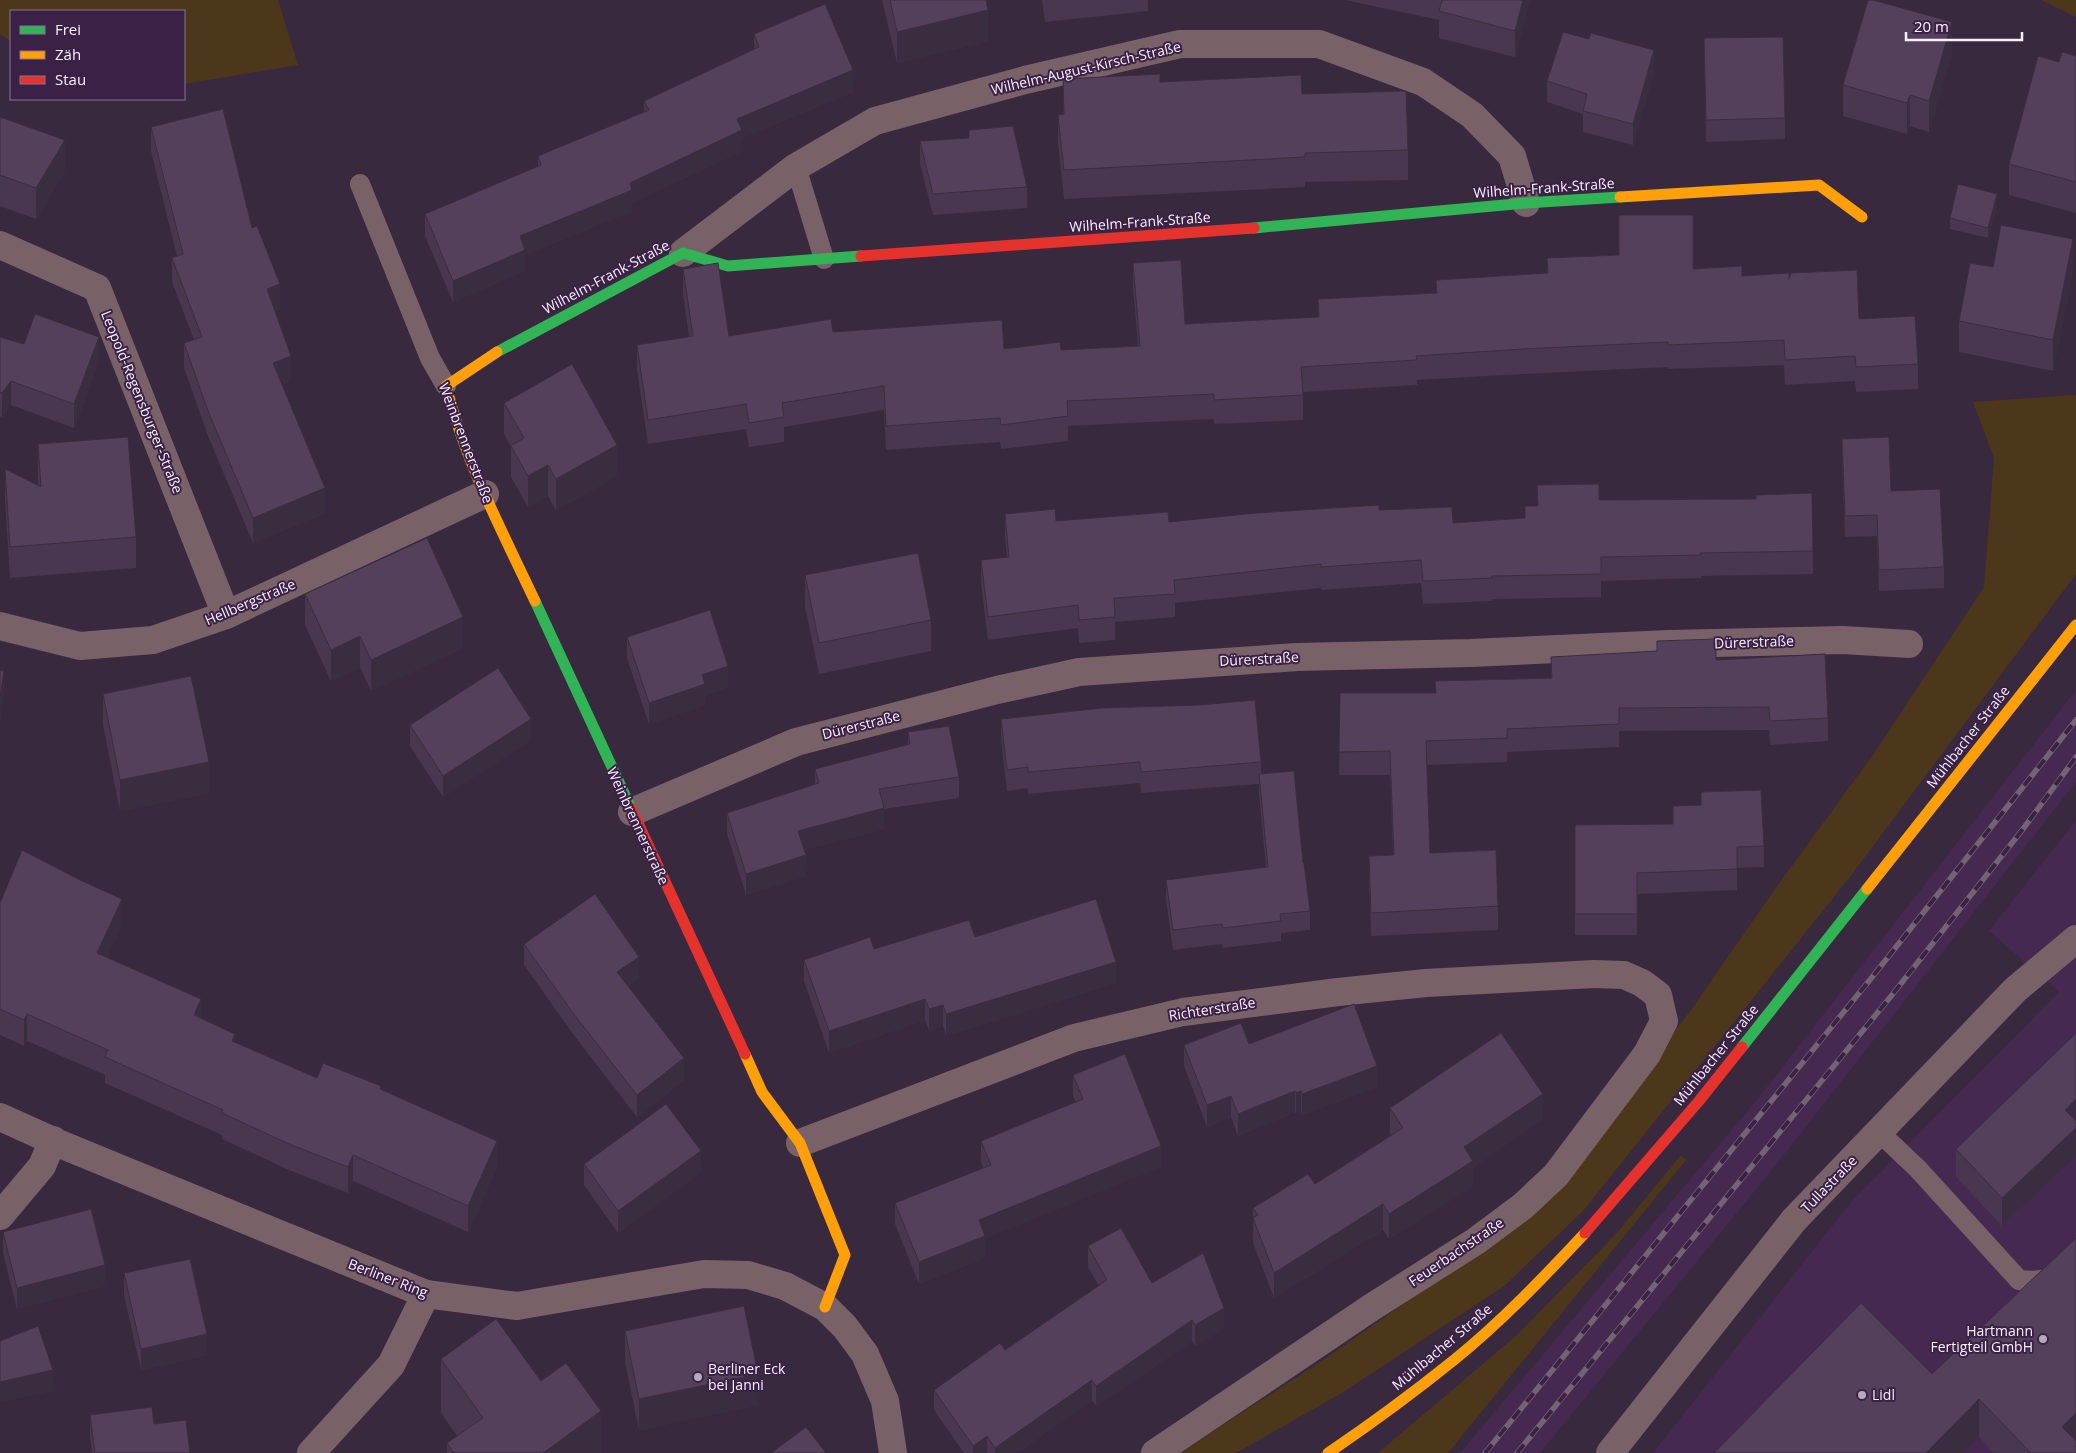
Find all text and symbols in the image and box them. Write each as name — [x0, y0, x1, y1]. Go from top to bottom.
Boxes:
legend — [10, 10, 185, 100]
scale bar — [1906, 10, 2022, 42]
text: 20 m — [1914, 16, 1949, 36]
text: Frei — [55, 19, 81, 39]
street label: Wilhelm-August-Kirsch-Straße — [989, 36, 1183, 99]
text: Zäh — [55, 44, 81, 64]
text: Stau — [55, 69, 86, 89]
street label: Wilhelm-Frank-Straße — [1473, 173, 1615, 202]
street label: Wilhelm-Frank-Straße — [1069, 207, 1211, 236]
street label: Wilhelm-Frank-Straße — [539, 235, 673, 318]
street label: Leopold-Regensburger-Straße — [97, 308, 188, 496]
street label: Weinbrennerstraße — [435, 380, 498, 506]
street label: Hellbergstraße — [202, 574, 298, 629]
street label: Dürerstraße — [1714, 631, 1794, 652]
street label: Dürerstraße — [1219, 647, 1299, 670]
street label: Mühlbacher Straße — [1922, 682, 2014, 792]
street label: Dürerstraße — [820, 706, 902, 743]
street label: Weinbrennerstraße — [603, 764, 674, 888]
street label: Richterstraße — [1167, 992, 1257, 1025]
street label: Mühlbacher Straße — [1669, 1000, 1762, 1109]
street label: Tullastraße — [1796, 1151, 1861, 1216]
street label: Feuerbachstraße — [1405, 1213, 1507, 1290]
street label: Berliner Ring — [346, 1254, 431, 1302]
street label: Mühlbacher Straße — [1388, 1299, 1496, 1394]
place label: Hartmann Fertigteil GmbH — [1930, 1321, 2033, 1356]
marker: Hartmann Fertigteil GmbH — [2037, 1333, 2049, 1345]
place label: Berliner Eck bei Janni — [708, 1359, 786, 1394]
marker: Berliner Eck bei Janni — [692, 1371, 704, 1383]
place label: Lidl — [1872, 1385, 1895, 1404]
marker: Lidl — [1856, 1389, 1868, 1401]

